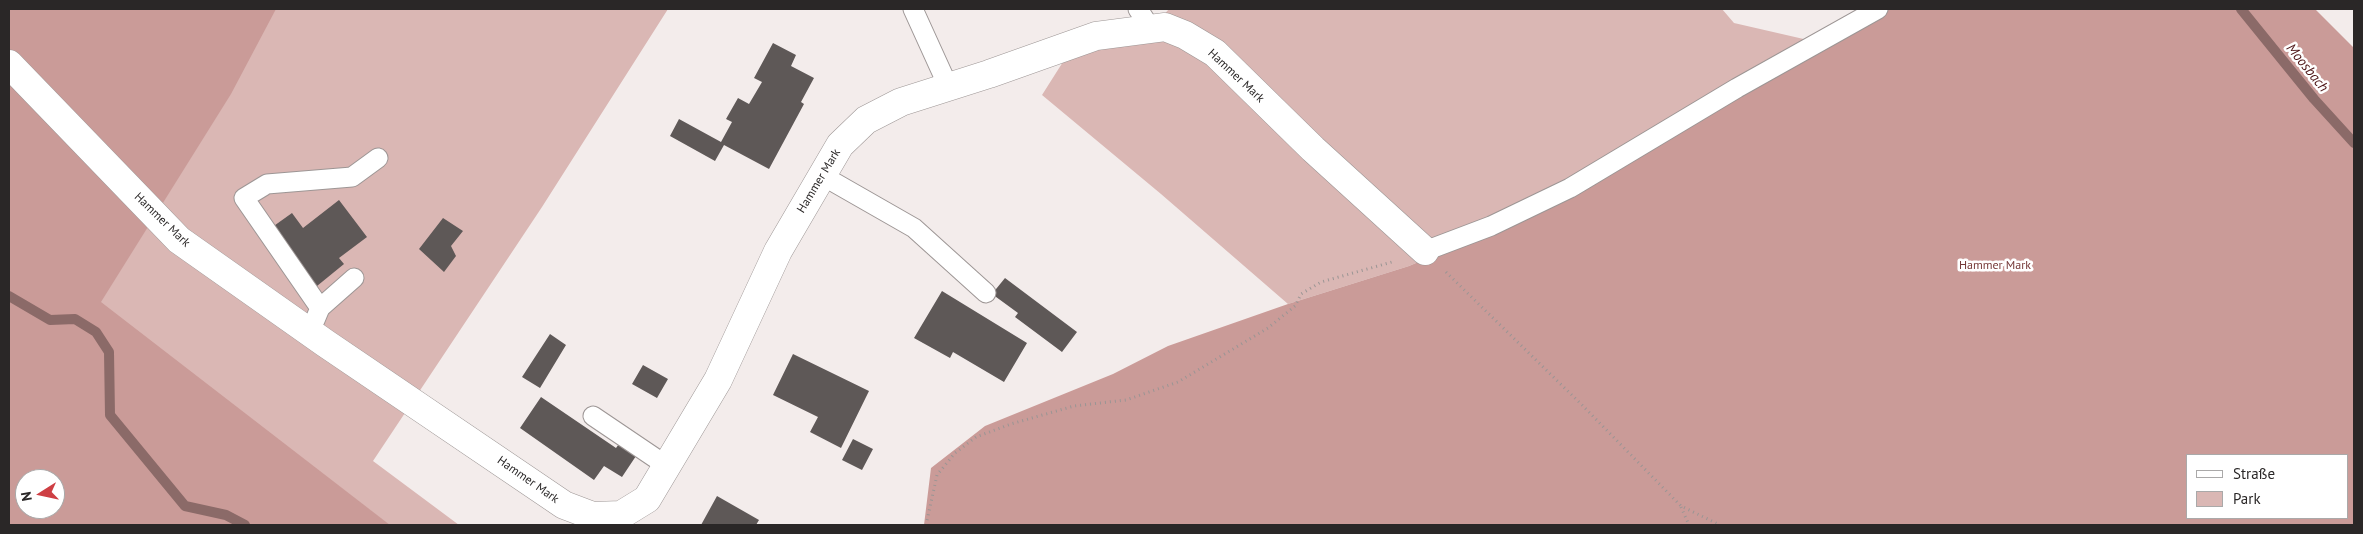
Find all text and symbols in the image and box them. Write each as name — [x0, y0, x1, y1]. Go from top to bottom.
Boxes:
water label: Moosbach — [2282, 40, 2332, 96]
street label: Hammer Mark — [1205, 46, 1267, 106]
street label: Hammer Mark — [794, 146, 844, 216]
street label: Hammer Mark — [131, 190, 193, 250]
park label: Hammer Mark — [1959, 259, 2031, 273]
street label: Hammer Mark — [494, 453, 562, 507]
legend — [2186, 454, 2348, 519]
text: Straße — [2233, 464, 2275, 483]
north arrow — [15, 469, 65, 519]
text: Park — [2233, 489, 2261, 508]
text: N — [17, 490, 36, 503]

